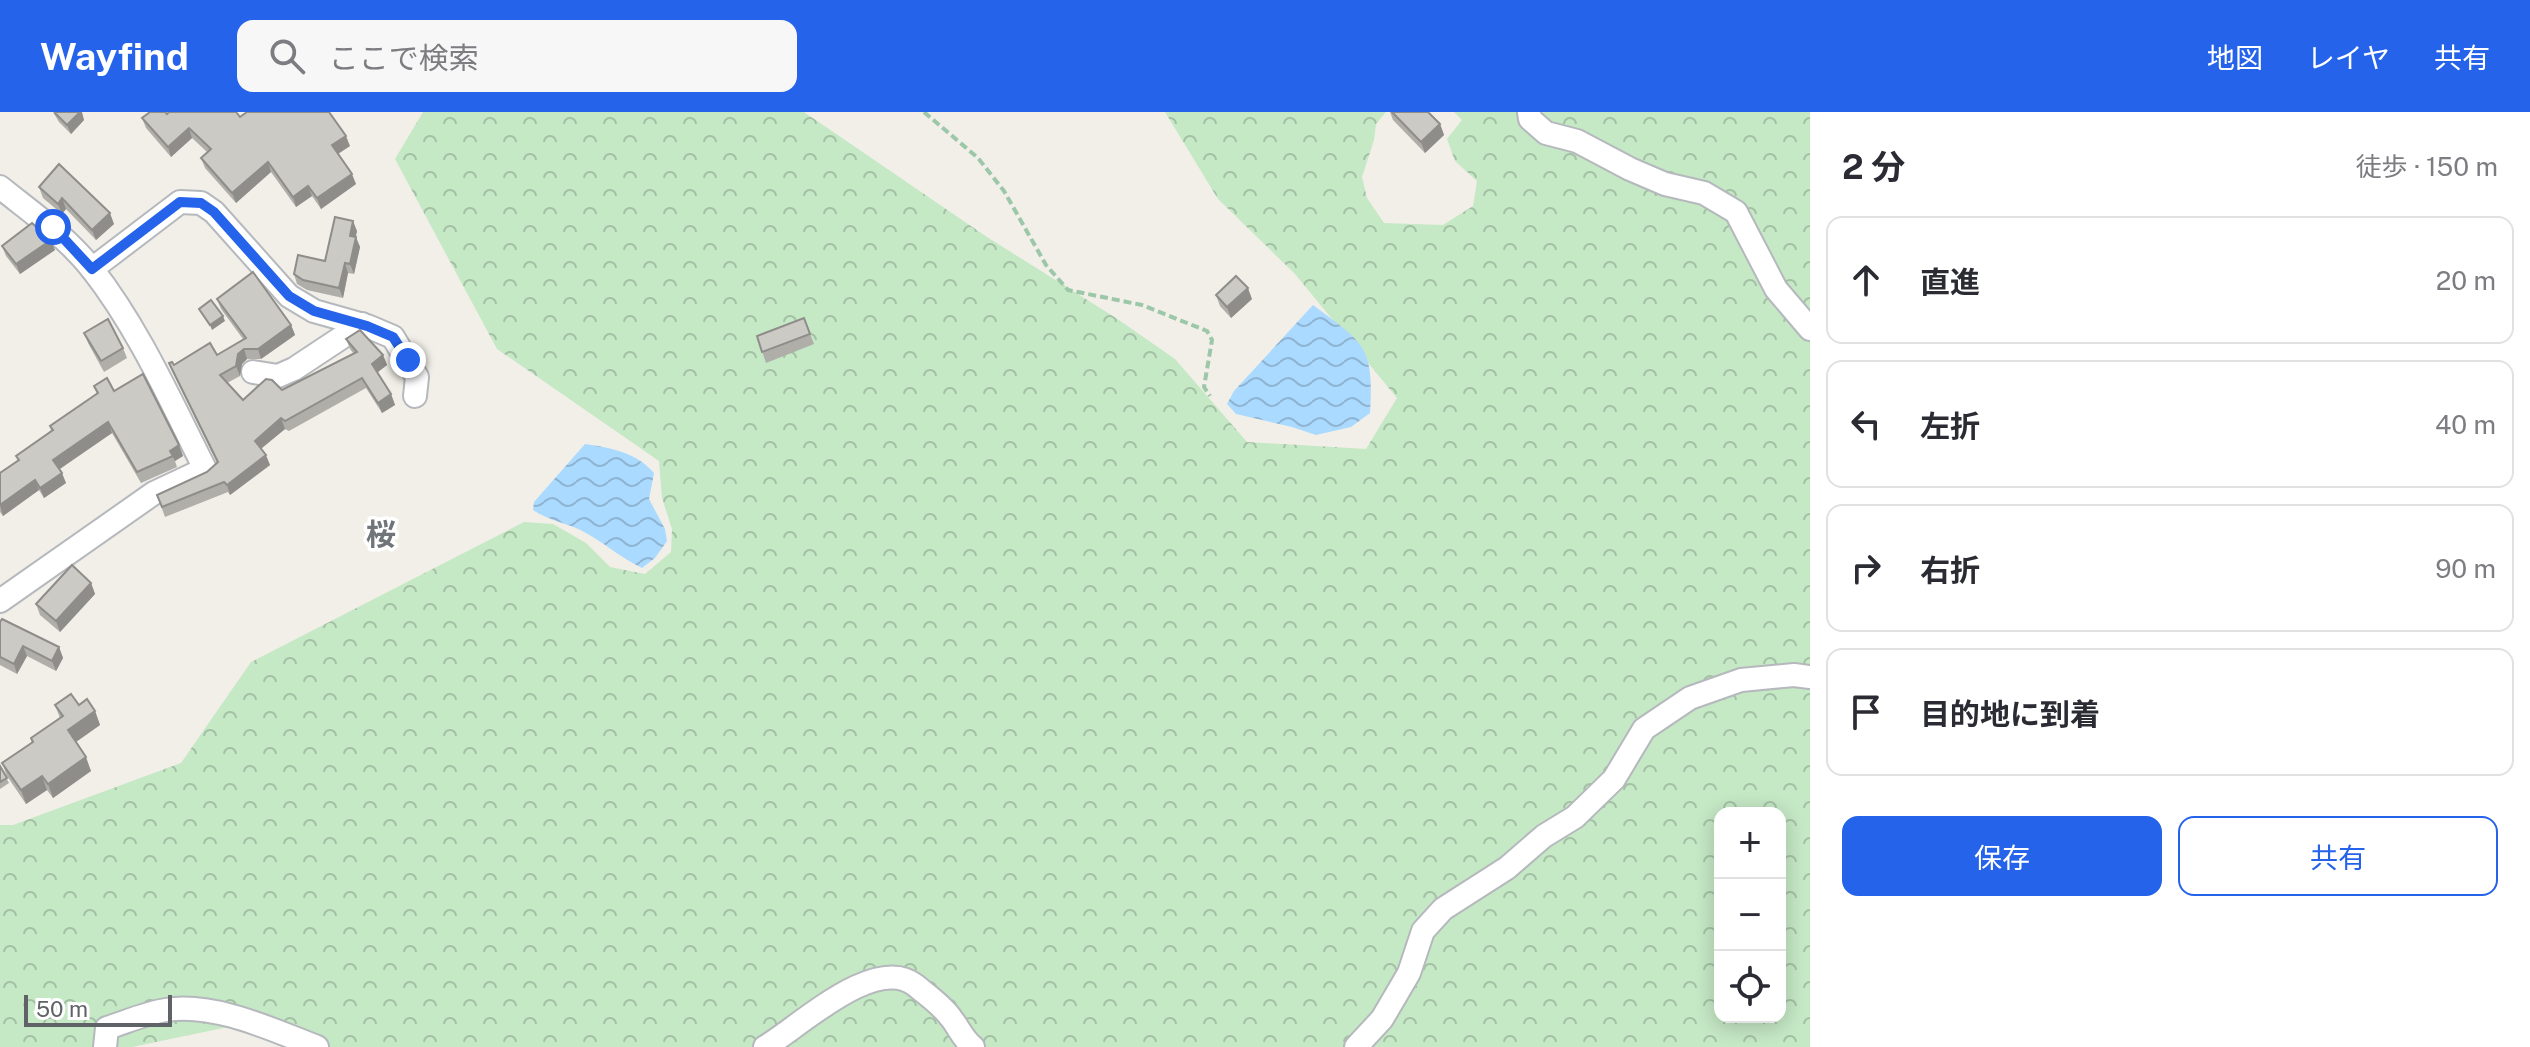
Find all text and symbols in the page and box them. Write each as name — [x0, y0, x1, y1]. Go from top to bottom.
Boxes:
search box — [237, 20, 797, 92]
text: Wayfind — [40, 34, 189, 79]
icon: search — [265, 34, 309, 78]
text: ここで検索 — [329, 40, 479, 76]
text: 地図 — [2207, 41, 2263, 74]
text: レイヤ — [2307, 41, 2390, 74]
text: 共有 — [2434, 41, 2490, 74]
text: 2 分 — [1842, 147, 1905, 187]
text: 徒歩 · 150 m — [2356, 151, 2498, 182]
route start — [35, 209, 71, 245]
icon: ahead — [1844, 258, 1888, 302]
text: 直進 — [1920, 264, 1980, 300]
text: 20 m — [2436, 265, 2496, 296]
route end — [390, 342, 426, 378]
icon: left — [1844, 402, 1888, 446]
text: 左折 — [1920, 408, 1980, 444]
text: 40 m — [2435, 409, 2496, 440]
district label: 桜 — [366, 516, 396, 552]
icon: right — [1844, 546, 1888, 590]
text: 右折 — [1920, 552, 1980, 588]
text: 90 m — [2435, 553, 2496, 584]
icon: arrive — [1844, 690, 1888, 734]
text: 目的地に到着 — [1920, 696, 2100, 732]
map controls — [1714, 807, 1786, 1023]
button: + — [1714, 807, 1786, 879]
button: 保存 — [1842, 816, 2162, 896]
button: 共有 — [2178, 816, 2498, 896]
button: − — [1714, 879, 1786, 951]
button: locate — [1714, 951, 1786, 1023]
scale bar — [24, 991, 172, 1027]
text: 50 m — [36, 996, 88, 1022]

